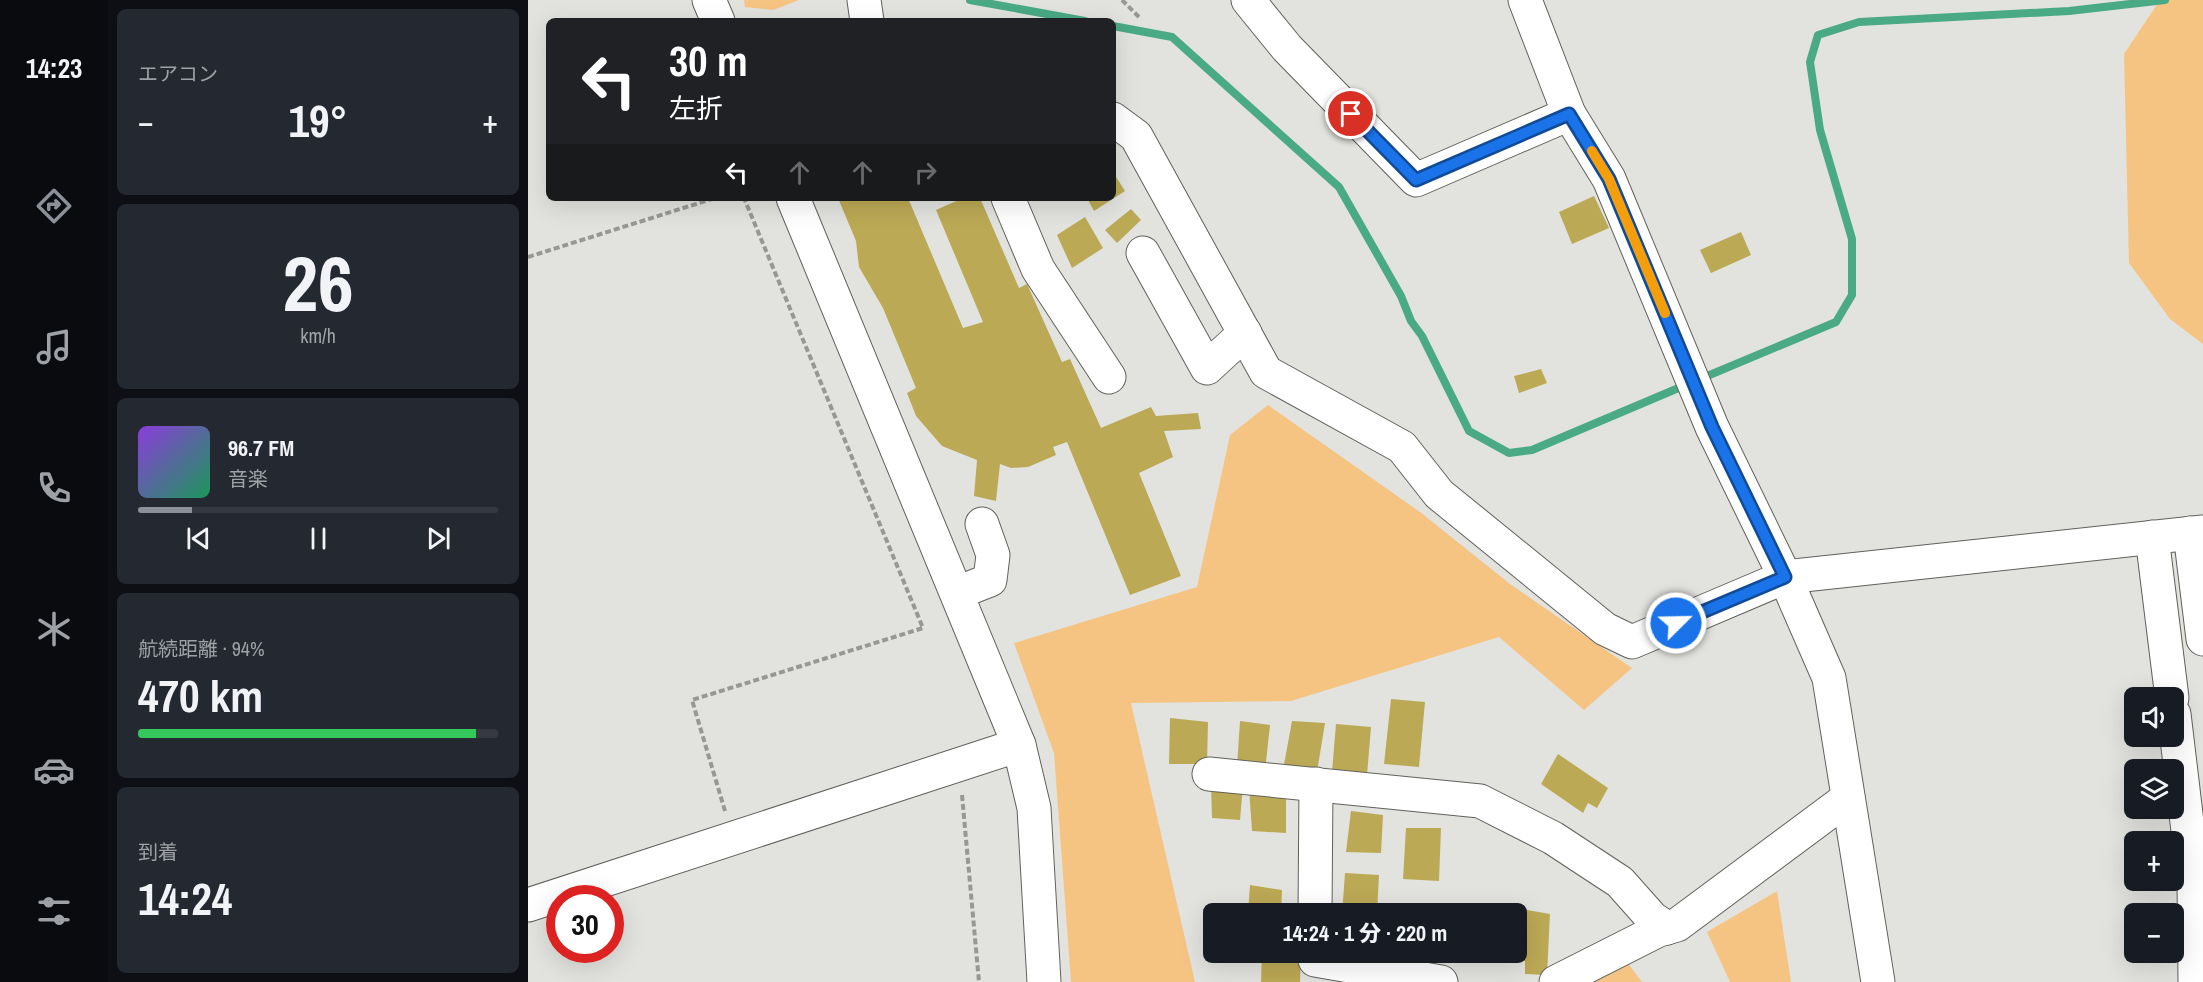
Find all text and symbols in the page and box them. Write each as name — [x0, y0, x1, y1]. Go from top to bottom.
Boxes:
text: 30 m — [669, 33, 748, 89]
icon: left — [570, 42, 648, 120]
text: 14:23 — [26, 50, 82, 86]
text: エアコン — [138, 60, 218, 87]
pin — [1325, 88, 1376, 139]
text: 19° — [288, 90, 348, 151]
text: 左折 — [669, 90, 723, 126]
icon: arrive — [1334, 97, 1367, 130]
text: − — [138, 99, 154, 143]
text: + — [482, 99, 498, 143]
icon: left — [720, 156, 753, 189]
icon: ahead — [783, 156, 816, 189]
icon: ahead — [846, 156, 879, 189]
icon: right — [909, 156, 942, 189]
icon: directions — [33, 185, 75, 227]
text: 26 — [282, 230, 354, 335]
text: km/h — [300, 322, 336, 349]
icon: music — [33, 326, 75, 368]
text: 96.7 FM — [228, 433, 294, 463]
text: 音楽 — [228, 465, 268, 492]
icon: phone — [33, 467, 75, 509]
icon: previous — [182, 522, 215, 555]
icon: pause — [302, 522, 335, 555]
icon: next — [422, 522, 455, 555]
position arrow — [1644, 591, 1708, 655]
icon: climate — [33, 608, 75, 650]
text: 航続距離 · 94% — [138, 635, 265, 662]
text: 470 km — [138, 665, 263, 726]
map controls — [2124, 687, 2184, 963]
button: sound — [2124, 687, 2184, 747]
icon: car — [33, 749, 75, 791]
button: layers — [2124, 759, 2184, 819]
button: + — [2124, 831, 2184, 891]
text: 到着 — [138, 838, 178, 865]
text: 14:24 — [138, 868, 232, 929]
speed limit sign: 30 — [546, 885, 624, 963]
icon: filters — [33, 890, 75, 932]
button: − — [2124, 903, 2184, 963]
text: 14:24 · 1 分 · 220 m — [1283, 918, 1447, 948]

